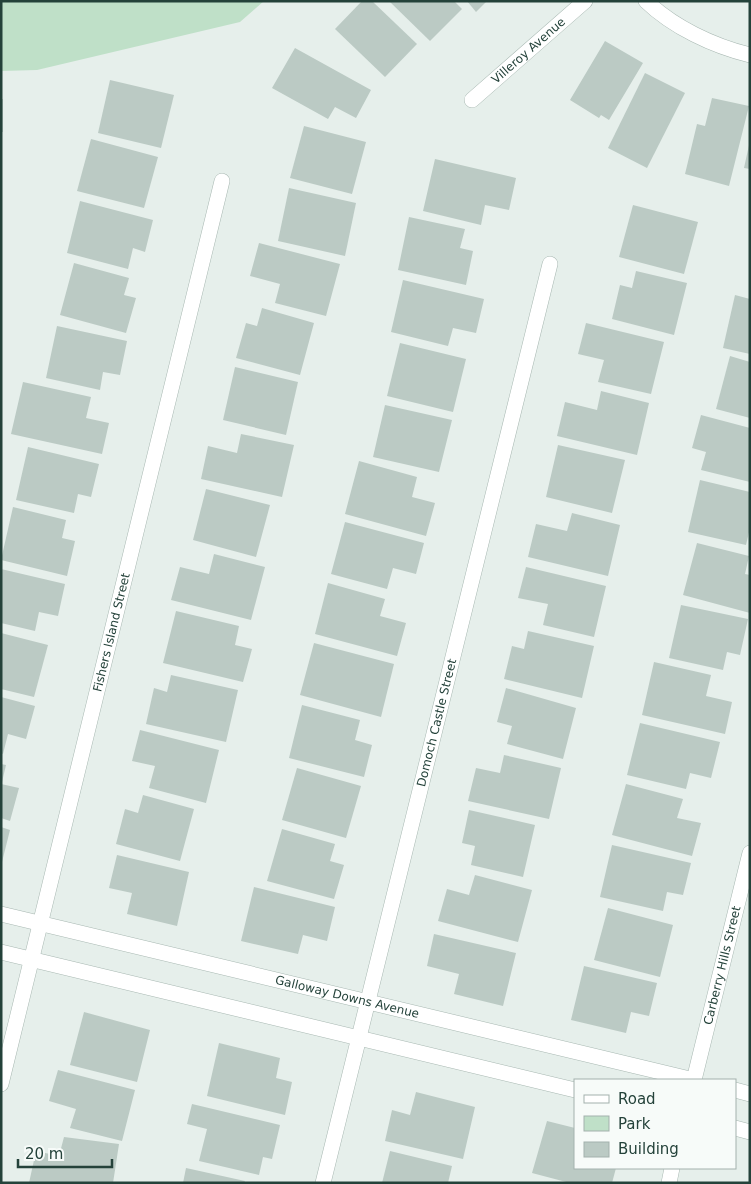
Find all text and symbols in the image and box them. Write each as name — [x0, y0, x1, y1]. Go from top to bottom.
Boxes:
street label: Villeroy Avenue — [489, 15, 568, 86]
street label: Fishers Island Street — [90, 571, 133, 693]
street label: Domoch Castle Street — [414, 657, 459, 788]
street label: Carberry Hills Street — [701, 904, 744, 1026]
street label: Galloway Downs Avenue — [274, 973, 421, 1021]
legend — [574, 1079, 736, 1169]
text: Road — [618, 1090, 656, 1108]
text: Park — [618, 1115, 651, 1133]
scale bar — [18, 1136, 111, 1168]
text: Building — [618, 1140, 679, 1158]
text: 20 m — [25, 1145, 63, 1163]

